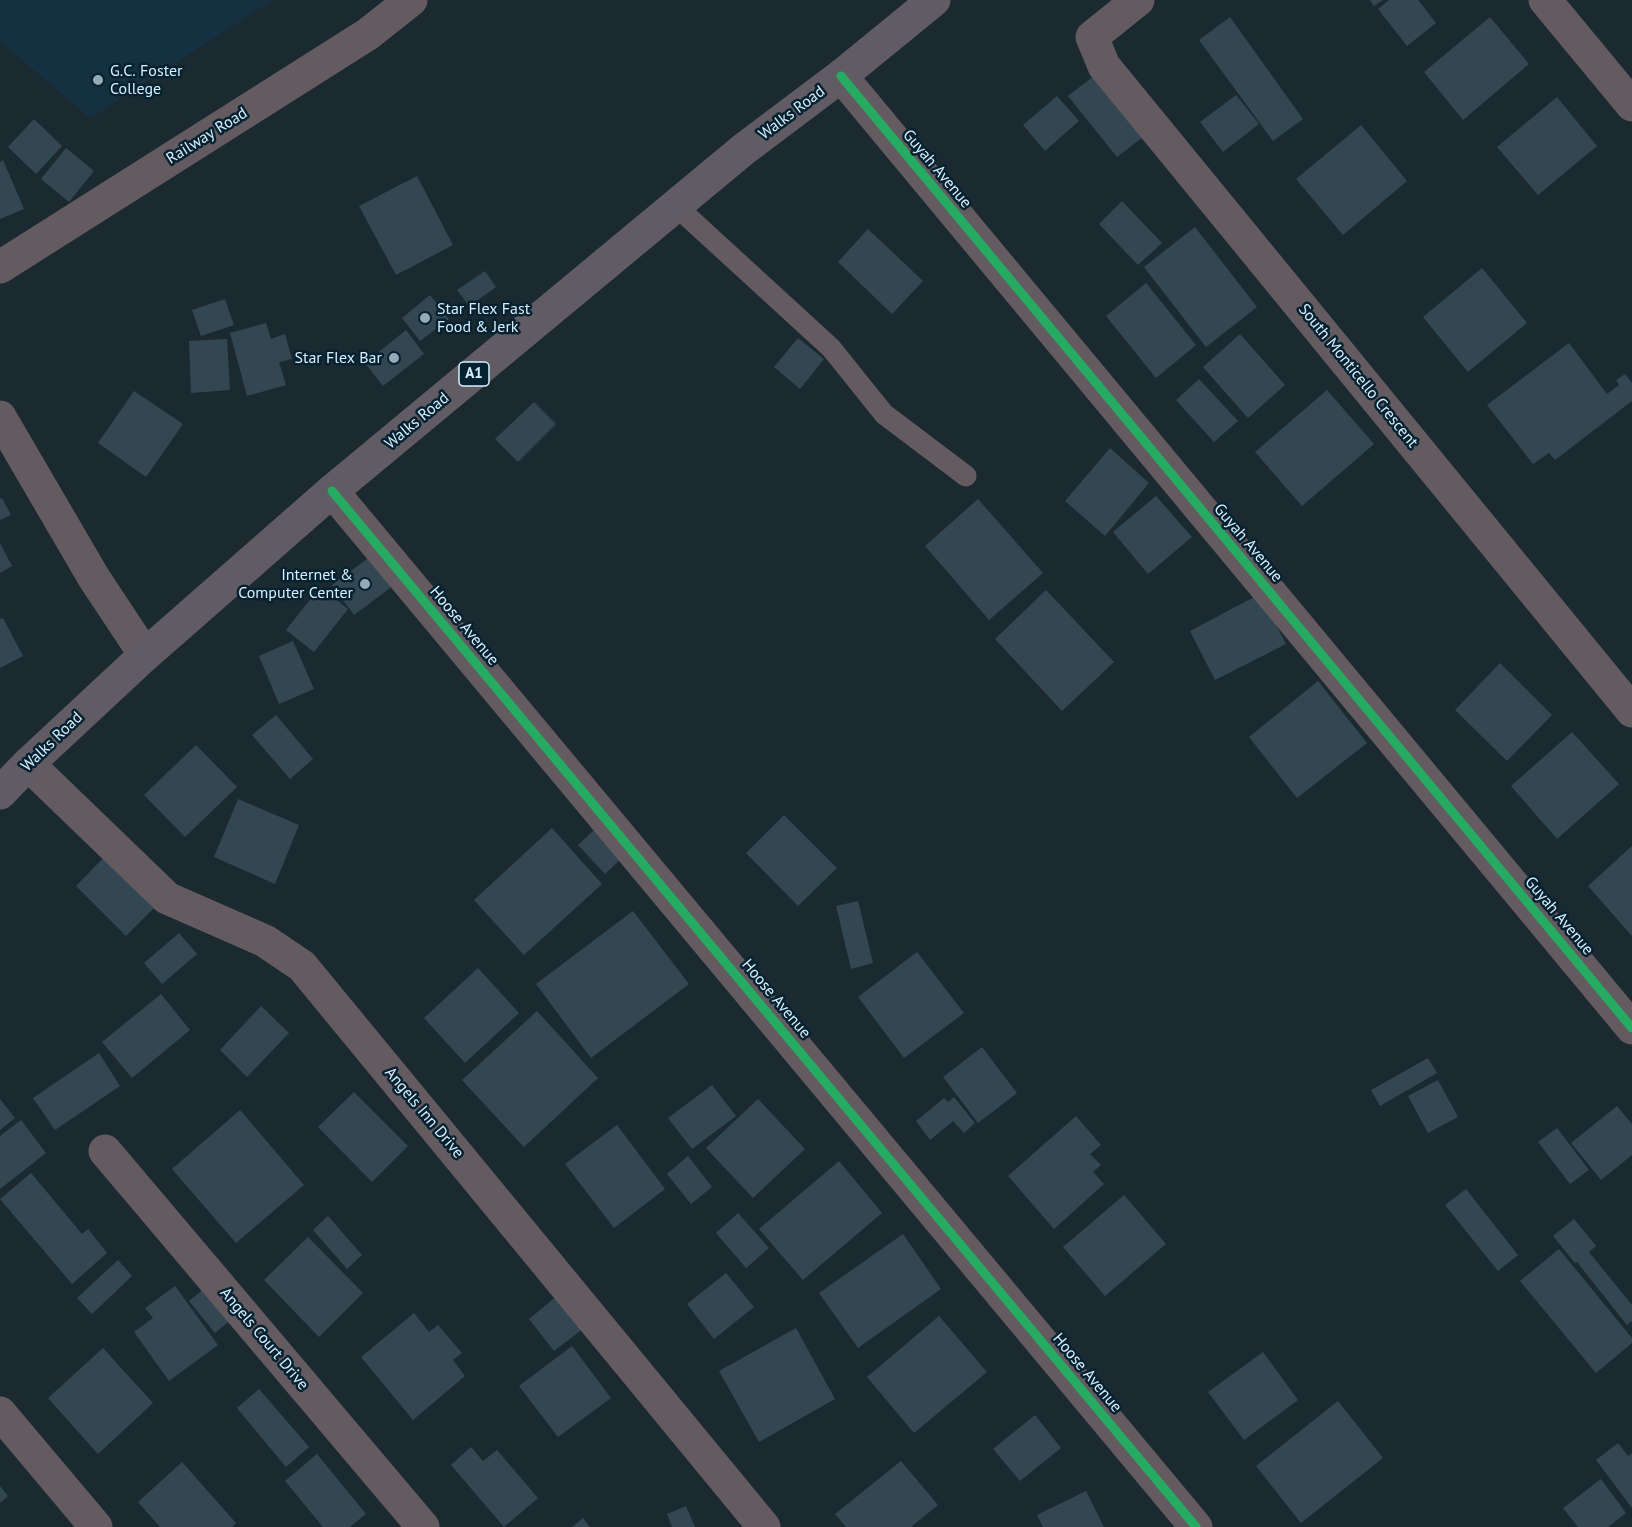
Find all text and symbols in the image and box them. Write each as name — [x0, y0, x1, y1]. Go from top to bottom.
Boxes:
place label: G.C. Foster College — [110, 61, 182, 99]
marker: G.C. Foster College — [91, 73, 105, 87]
street label: Walks Road — [755, 82, 829, 144]
street label: Railway Road — [163, 104, 251, 168]
street label: Guyah Avenue — [899, 126, 975, 212]
place label: Star Flex Fast Food & Jerk — [437, 299, 530, 337]
street label: South Monticello Crescent — [1294, 300, 1422, 452]
marker: Star Flex Fast Food & Jerk — [418, 311, 432, 325]
place label: Star Flex Bar — [294, 348, 382, 368]
marker: Star Flex Bar — [387, 351, 401, 365]
road number: A1 — [459, 362, 489, 386]
street label: Walks Road — [381, 389, 453, 453]
street label: Guyah Avenue — [1210, 500, 1286, 586]
place label: Internet & Computer Center — [238, 565, 353, 603]
marker: Internet & Computer Center — [358, 577, 372, 591]
street label: Hoose Avenue — [425, 583, 503, 669]
street label: Walks Road — [17, 708, 87, 776]
street label: Guyah Avenue — [1521, 873, 1597, 959]
street label: Hoose Avenue — [737, 956, 815, 1042]
street label: Angels Inn Drive — [380, 1064, 468, 1162]
street label: Angels Court Drive — [216, 1284, 312, 1394]
street label: Hoose Avenue — [1048, 1330, 1126, 1416]

